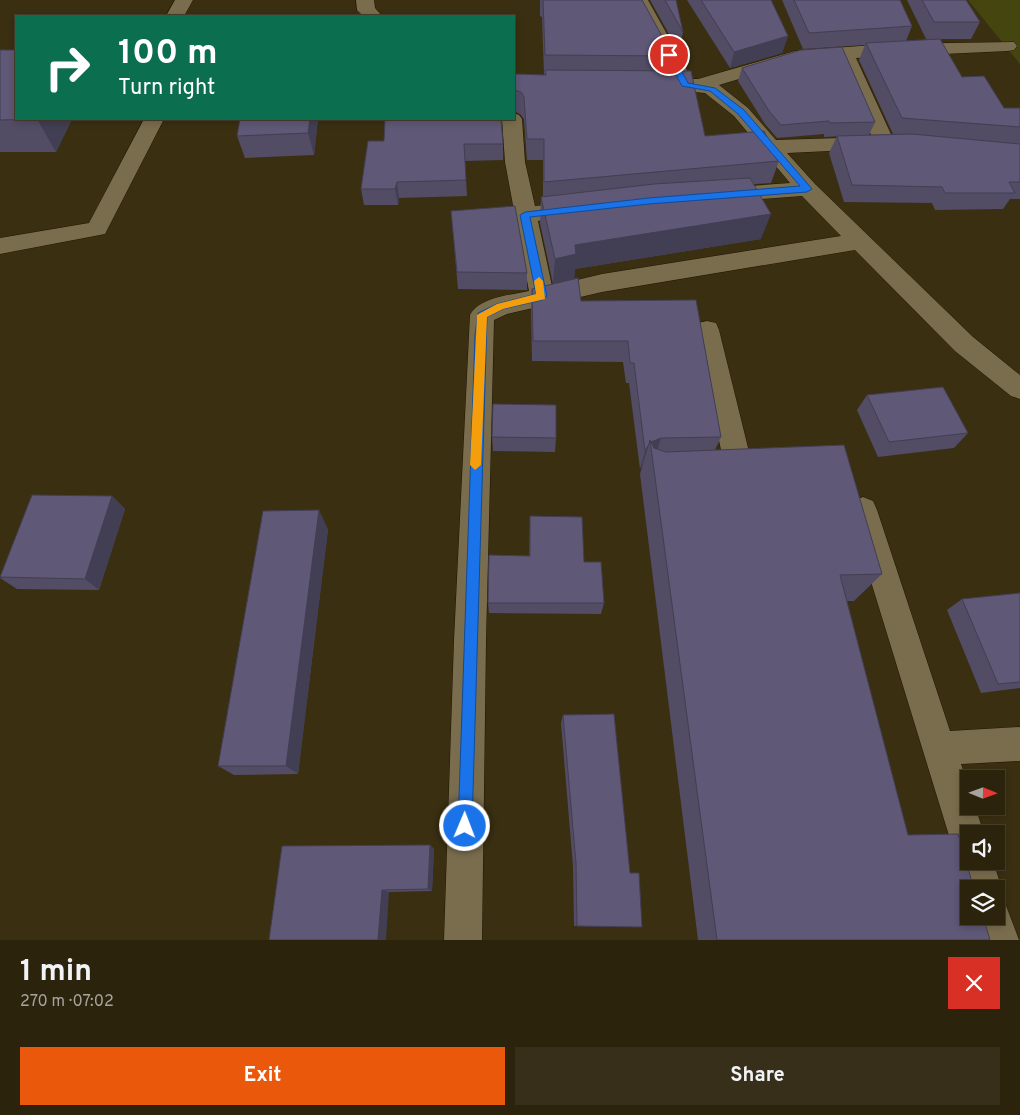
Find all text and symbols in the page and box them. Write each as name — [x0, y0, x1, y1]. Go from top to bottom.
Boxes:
text: 100 m — [118, 32, 218, 76]
pin — [648, 34, 690, 76]
icon: right — [35, 35, 100, 100]
icon: arrive — [655, 41, 683, 69]
text: Turn right — [118, 75, 215, 102]
north arrow — [960, 770, 1005, 815]
map controls — [960, 770, 1005, 925]
position arrow — [438, 799, 490, 851]
button: sound — [960, 825, 1005, 870]
button: layers — [960, 880, 1005, 925]
text: 1 min — [20, 954, 92, 991]
button: close — [948, 957, 1000, 1009]
text: 270 m · 07:02 — [20, 992, 114, 1012]
button: Exit — [20, 1047, 505, 1105]
button: Share — [515, 1047, 1000, 1105]

